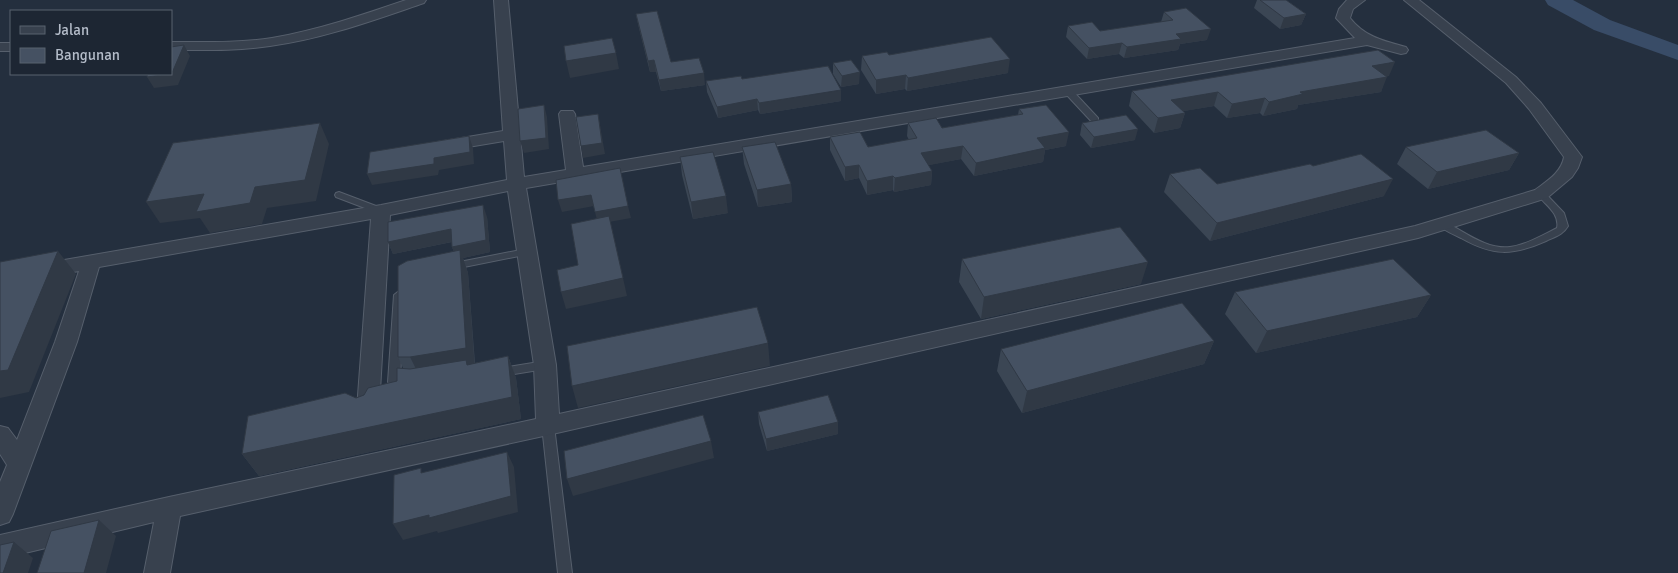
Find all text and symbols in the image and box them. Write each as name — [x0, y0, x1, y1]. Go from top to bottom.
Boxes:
legend — [10, 10, 172, 75]
text: Jalan — [55, 21, 89, 39]
text: Bangunan — [55, 46, 120, 64]

